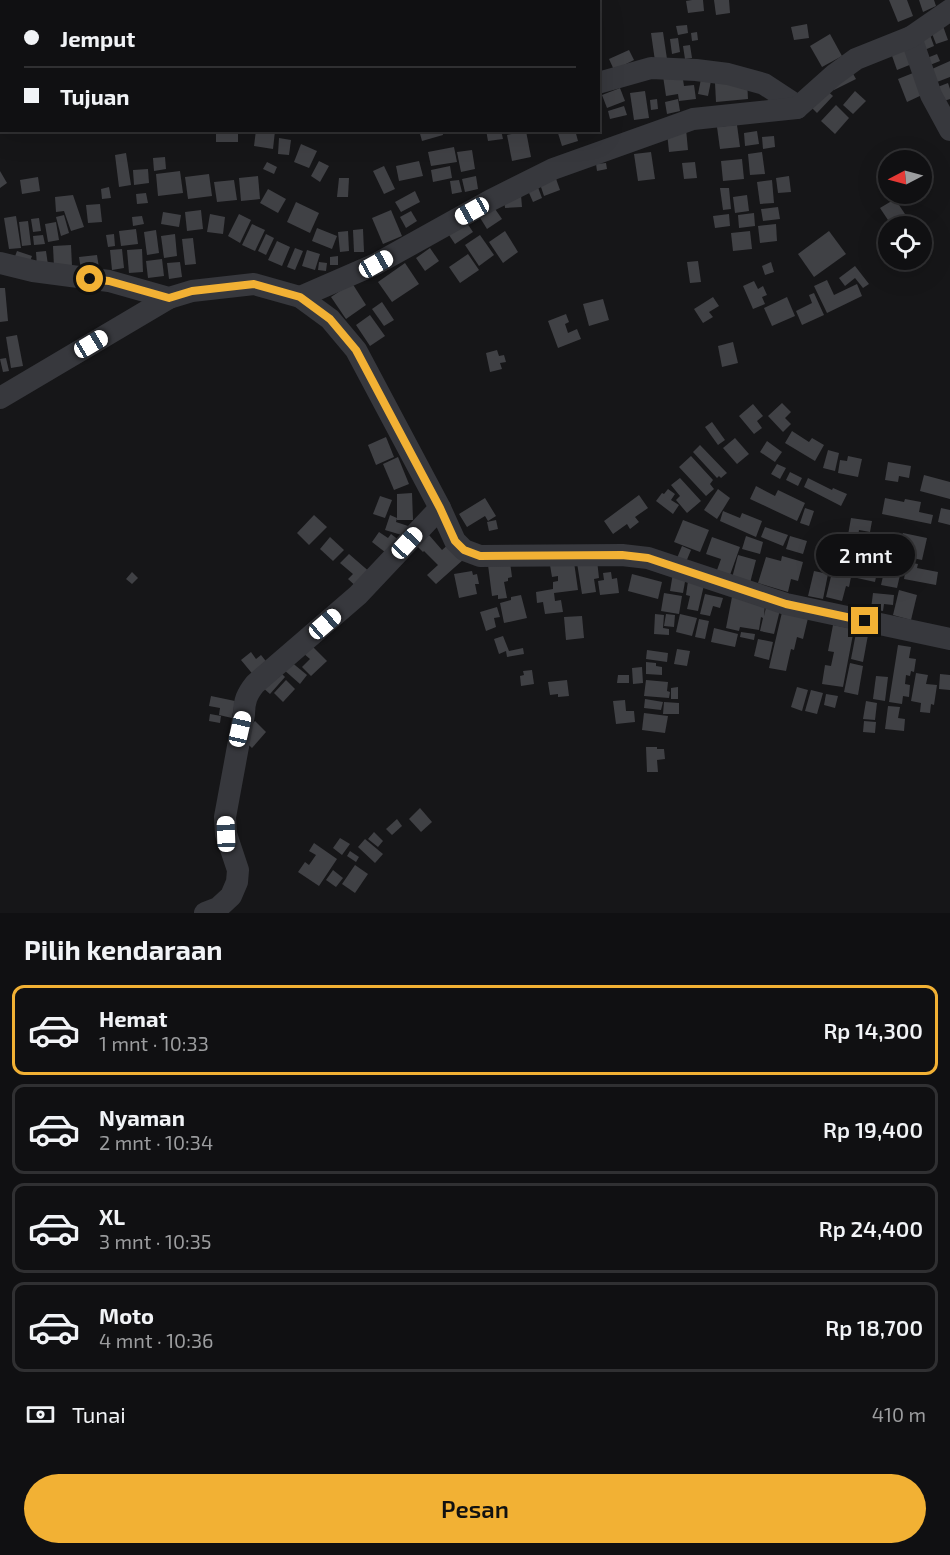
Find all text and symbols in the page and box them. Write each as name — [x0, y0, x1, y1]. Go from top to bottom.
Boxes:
text: Jemput — [60, 25, 135, 51]
text: Tujuan — [60, 83, 129, 109]
north arrow — [878, 150, 932, 204]
map controls — [878, 150, 932, 270]
car — [452, 194, 492, 228]
button: locate — [878, 216, 932, 270]
car — [356, 247, 396, 281]
route start — [76, 265, 103, 292]
car — [71, 327, 111, 361]
car — [388, 524, 426, 562]
callout: 2 mnt — [816, 534, 914, 576]
text: 2 mnt — [839, 543, 892, 567]
car — [306, 605, 344, 643]
route end — [851, 607, 878, 634]
car — [227, 709, 253, 749]
car — [216, 816, 236, 852]
text: Pilih kendaraan — [24, 933, 223, 965]
icon: car — [27, 1003, 81, 1057]
text: Hemat — [99, 1005, 168, 1031]
text: Rp 14,300 — [823, 1017, 923, 1043]
text: 1 mnt · 10:33 — [99, 1031, 209, 1055]
icon: car — [27, 1102, 81, 1156]
text: Nyaman — [99, 1104, 185, 1130]
text: Rp 19,400 — [823, 1116, 923, 1142]
text: 2 mnt · 10:34 — [99, 1130, 213, 1154]
icon: car — [27, 1201, 81, 1255]
text: XL — [99, 1203, 125, 1229]
text: Rp 24,400 — [819, 1215, 923, 1241]
text: 3 mnt · 10:35 — [99, 1229, 212, 1253]
icon: car — [27, 1300, 81, 1354]
text: Moto — [99, 1302, 154, 1328]
text: Rp 18,700 — [825, 1314, 923, 1340]
text: 4 mnt · 10:36 — [99, 1328, 213, 1352]
icon: cash — [24, 1398, 57, 1431]
text: Tunai — [72, 1401, 126, 1427]
text: 410 m — [872, 1402, 926, 1426]
button: Pesan — [24, 1474, 926, 1543]

